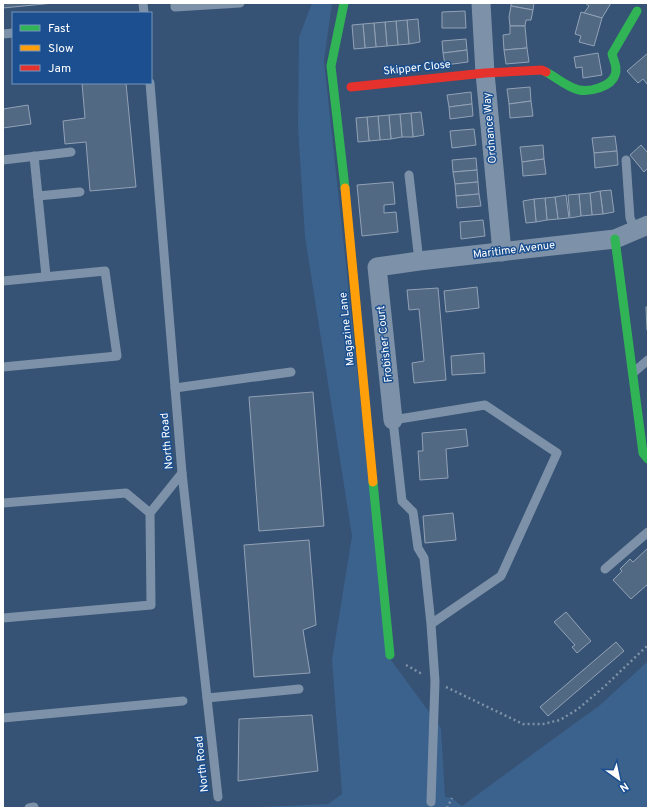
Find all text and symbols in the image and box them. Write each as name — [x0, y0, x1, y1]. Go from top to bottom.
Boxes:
legend — [12, 12, 152, 84]
text: Fast — [48, 21, 70, 37]
text: Slow — [48, 41, 74, 57]
street label: Skipper Close — [383, 57, 451, 78]
text: Jam — [48, 61, 71, 77]
street label: Ordnance Way — [480, 92, 500, 164]
street label: Maritime Avenue — [472, 238, 556, 262]
street label: Magazine Lane — [336, 291, 358, 367]
street label: Frobisher Court — [374, 305, 396, 383]
street label: North Road — [158, 412, 176, 470]
street label: North Road — [192, 735, 212, 793]
north arrow — [599, 759, 639, 799]
text: N — [617, 779, 631, 795]

